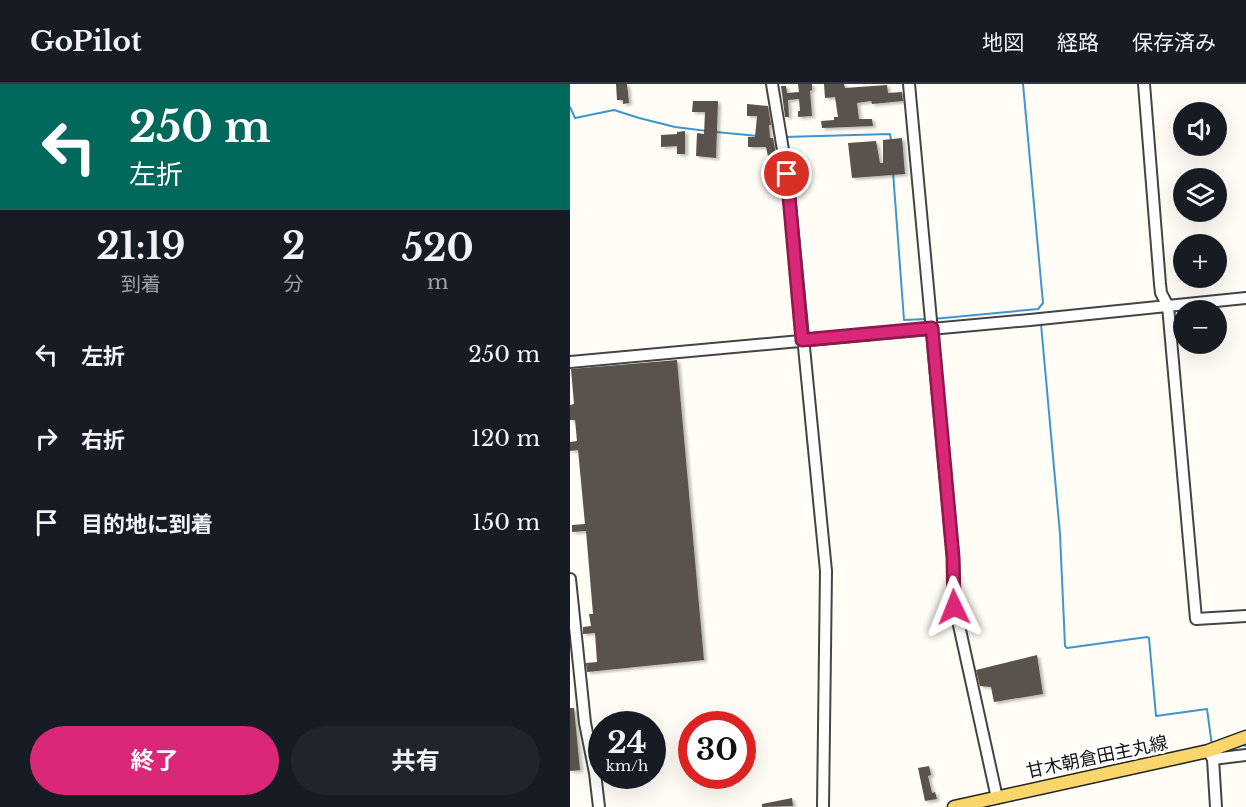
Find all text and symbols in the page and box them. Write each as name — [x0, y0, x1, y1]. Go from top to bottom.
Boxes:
text: GoPilot — [30, 24, 142, 59]
text: 地図 — [982, 30, 1024, 56]
text: 経路 — [1057, 30, 1099, 56]
text: 保存済み — [1132, 30, 1216, 56]
text: 250 m — [129, 101, 271, 153]
map controls — [1173, 102, 1227, 354]
button: sound — [1173, 102, 1227, 156]
icon: left — [30, 108, 108, 186]
pin — [761, 148, 812, 199]
icon: arrive — [770, 157, 803, 190]
text: 左折 — [129, 158, 183, 191]
button: layers — [1173, 168, 1227, 222]
text: 21:19 — [96, 224, 186, 269]
text: 2 — [282, 224, 305, 269]
text: 520 — [402, 226, 474, 271]
button: + — [1173, 234, 1227, 288]
text: m — [427, 270, 448, 294]
text: 到着 — [121, 272, 161, 296]
text: 分 — [284, 272, 304, 296]
button: − — [1173, 300, 1227, 354]
icon: left — [30, 338, 63, 371]
text: 250 m — [468, 341, 540, 368]
text: 左折 — [81, 343, 125, 370]
icon: right — [30, 422, 63, 455]
text: 120 m — [471, 425, 540, 452]
text: 右折 — [81, 427, 125, 454]
icon: arrive — [30, 506, 63, 539]
text: 150 m — [472, 509, 540, 536]
text: 目的地に到着 — [81, 511, 213, 538]
position arrow — [922, 575, 986, 639]
speed limit sign: 30 — [678, 711, 756, 789]
text: 24 — [607, 724, 647, 761]
button: 終了 — [30, 726, 279, 795]
button: 共有 — [291, 726, 540, 795]
street label: 甘木朝倉田主丸線 — [1024, 731, 1170, 783]
text: km/h — [606, 756, 648, 775]

